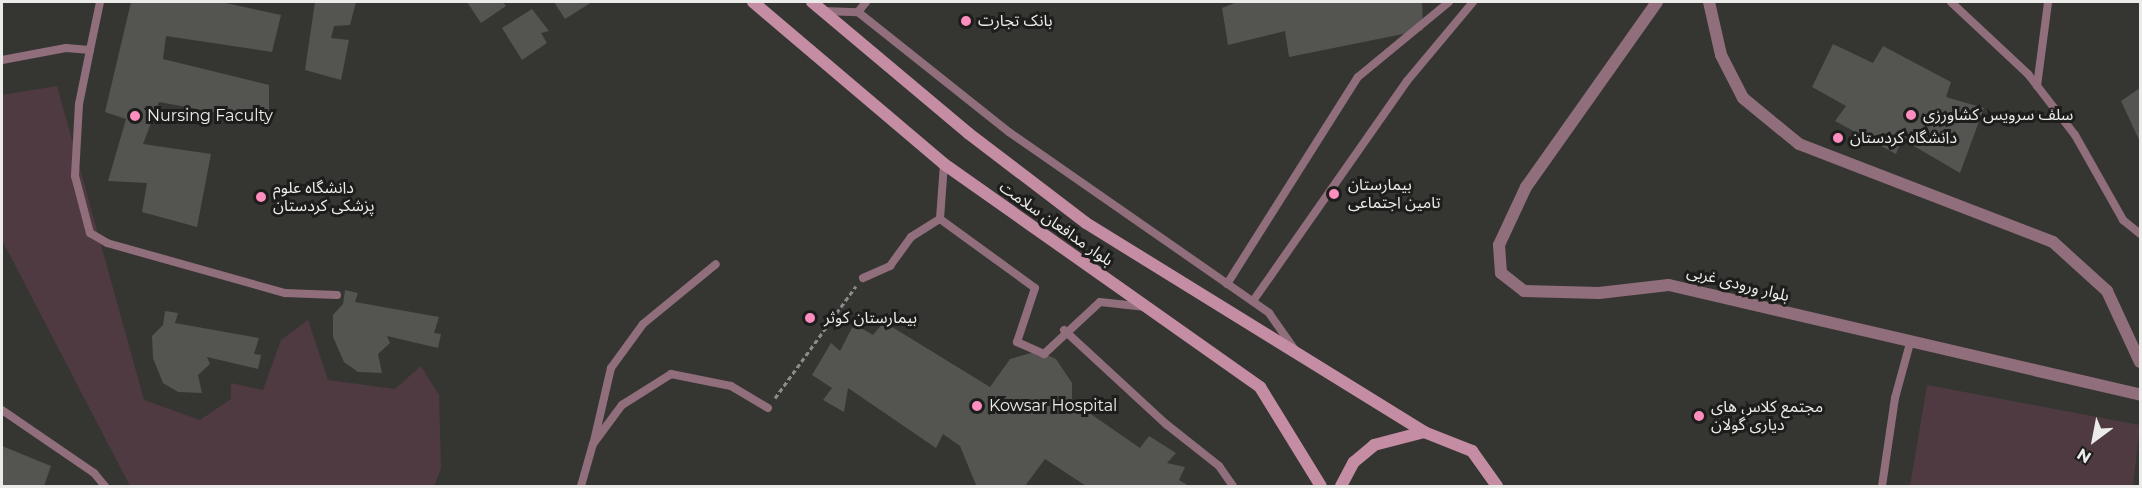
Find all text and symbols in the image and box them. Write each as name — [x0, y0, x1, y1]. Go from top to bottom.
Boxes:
place label: بانک تجارت — [978, 11, 1052, 31]
marker: بانک تجارت — [959, 14, 973, 28]
place label: سلف سرویس کشاورزی — [1923, 105, 2073, 125]
place label: Nursing Faculty — [147, 106, 273, 126]
marker: سلف سرویس کشاورزی — [1904, 108, 1918, 122]
marker: Nursing Faculty — [128, 109, 142, 123]
place label: دانشگاه کردستان — [1850, 128, 1957, 148]
marker: دانشگاه کردستان — [1831, 131, 1845, 145]
place label: بیمارستان تامین اجتماعی — [1348, 175, 1441, 213]
place label: دانشگاه علوم پزشکی کردستان — [273, 178, 374, 216]
street label: بلوار مدافعان سلامت — [995, 178, 1117, 270]
marker: بیمارستان تامین اجتماعی — [1325, 185, 1343, 203]
marker: دانشگاه علوم پزشکی کردستان — [254, 190, 268, 204]
street label: بلوار ورودی غربی — [1685, 262, 1791, 306]
place label: بیمارستان کوثر — [824, 308, 917, 328]
marker: بیمارستان کوثر — [801, 309, 819, 327]
place label: Kowsar Hospital — [989, 396, 1117, 416]
place label: مجتمع کلاس های دیاری گولان — [1711, 397, 1823, 435]
marker: Kowsar Hospital — [970, 399, 984, 413]
marker: مجتمع کلاس های دیاری گولان — [1692, 409, 1706, 423]
north arrow — [2064, 410, 2124, 470]
text: N — [2074, 444, 2095, 467]

